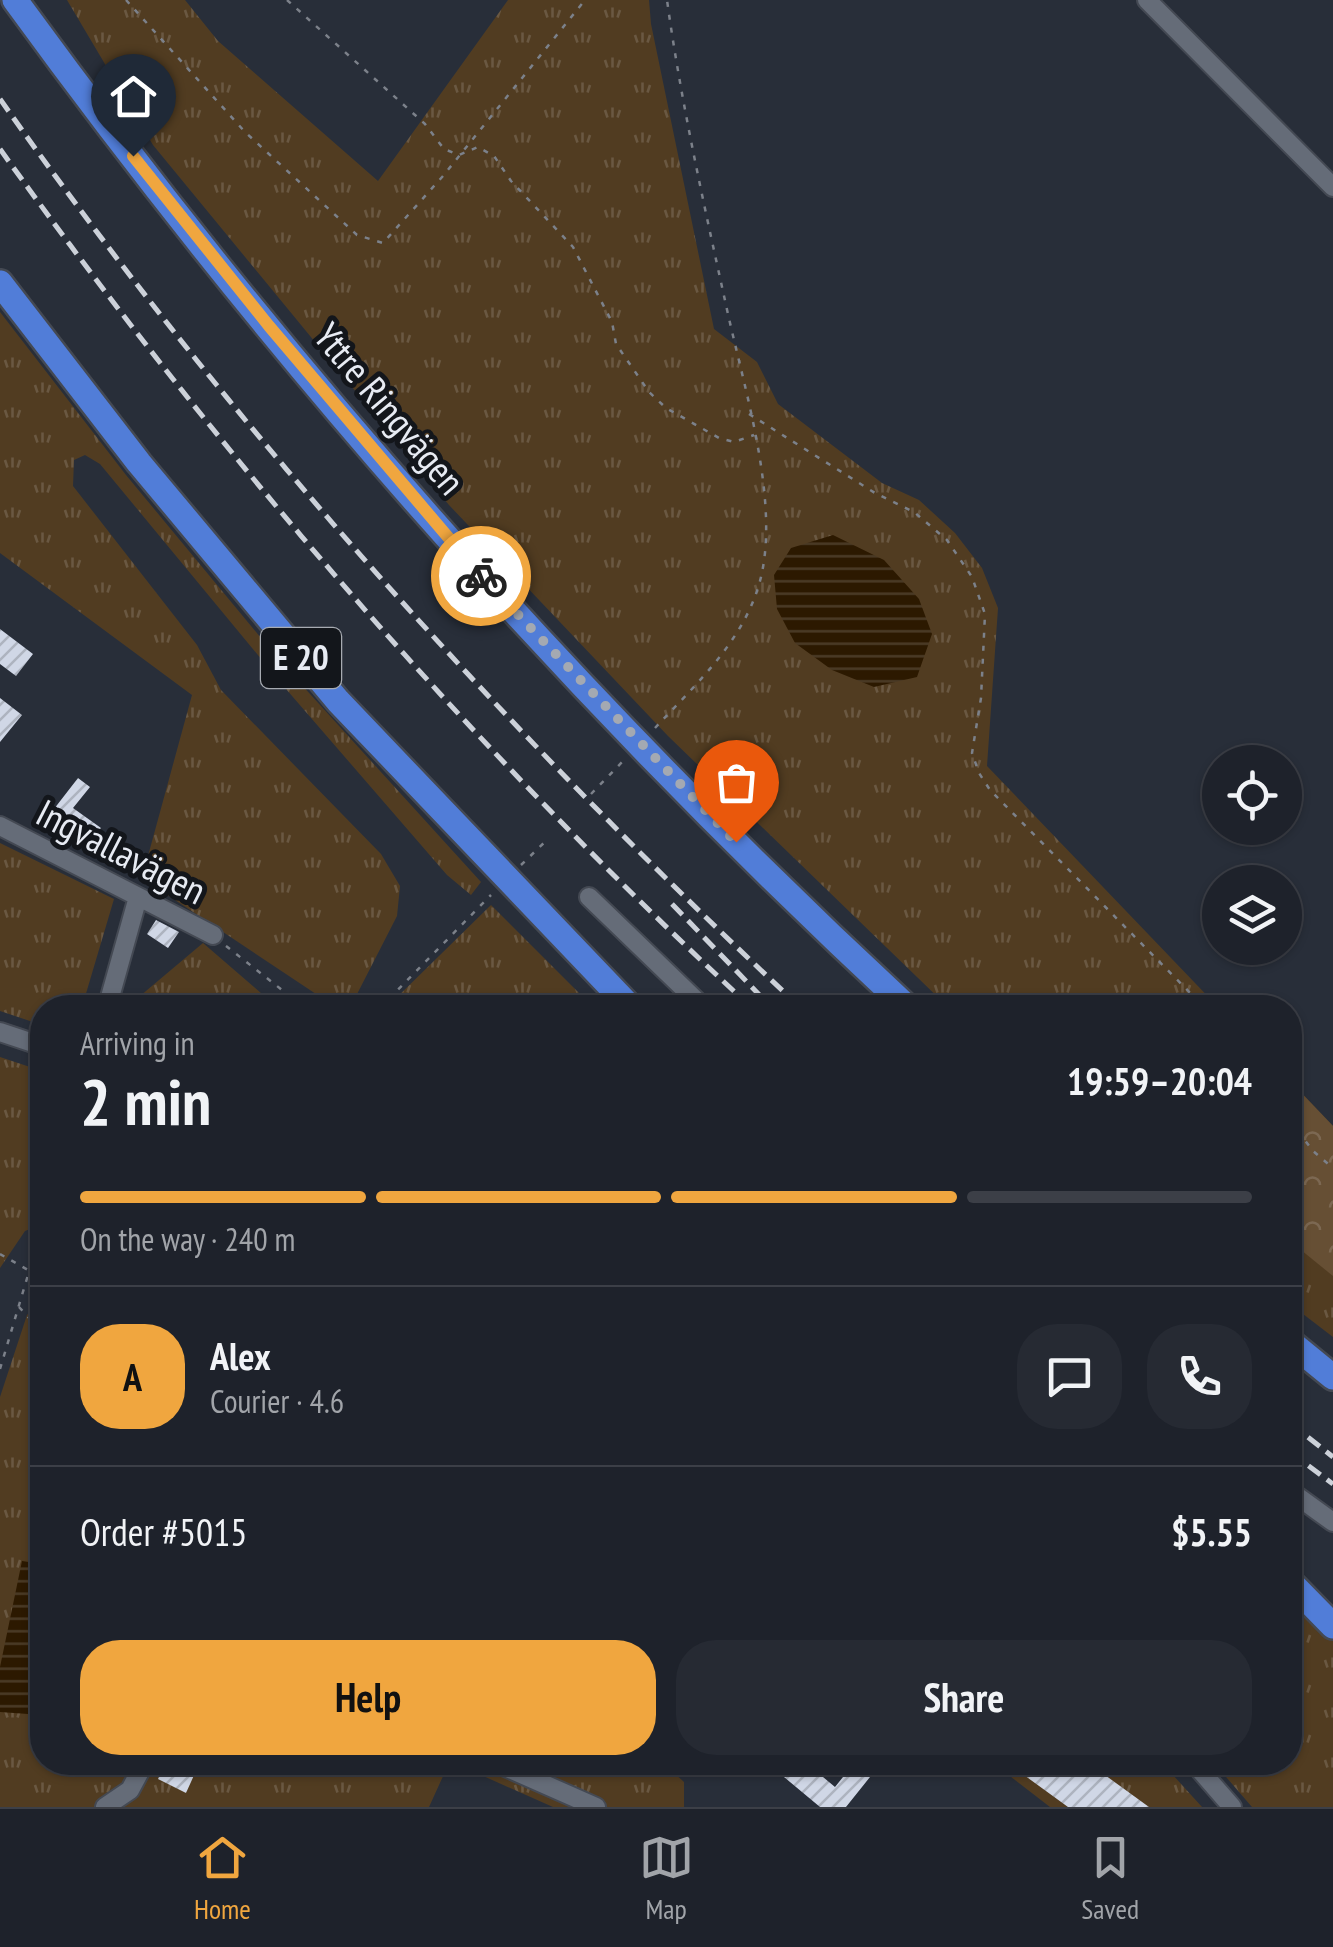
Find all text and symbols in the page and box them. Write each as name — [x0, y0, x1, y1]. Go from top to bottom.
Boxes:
pin — [91, 54, 176, 157]
icon: home — [106, 69, 161, 124]
street label: Yttre Ringvägen — [304, 312, 476, 504]
courier — [431, 526, 531, 626]
icon: bike — [454, 549, 509, 604]
road number: E 20 — [261, 628, 341, 688]
pin — [694, 740, 779, 843]
map controls — [1202, 745, 1302, 965]
button: locate — [1202, 745, 1302, 845]
icon: bag — [709, 755, 764, 810]
street label: Ingvallavägen — [29, 787, 215, 914]
button: layers — [1202, 865, 1302, 965]
text: Arriving in — [80, 1022, 195, 1064]
text: 19:59–20:04 — [1067, 1056, 1252, 1105]
text: 2 min — [80, 1059, 211, 1143]
text: On the way · 240 m — [80, 1218, 295, 1260]
button: chat — [1017, 1324, 1122, 1429]
button: phone — [1147, 1324, 1252, 1429]
text: Alex — [210, 1331, 271, 1380]
text: A — [123, 1352, 142, 1401]
text: Courier · 4.6 — [210, 1380, 344, 1422]
text: Order #5015 — [80, 1507, 247, 1556]
text: $5.55 — [1171, 1507, 1252, 1556]
button: Help — [80, 1640, 656, 1755]
button: Share — [676, 1640, 1252, 1755]
tab: Home — [194, 1830, 251, 1927]
tab: Map — [639, 1830, 694, 1927]
tab: Saved — [1081, 1830, 1139, 1927]

